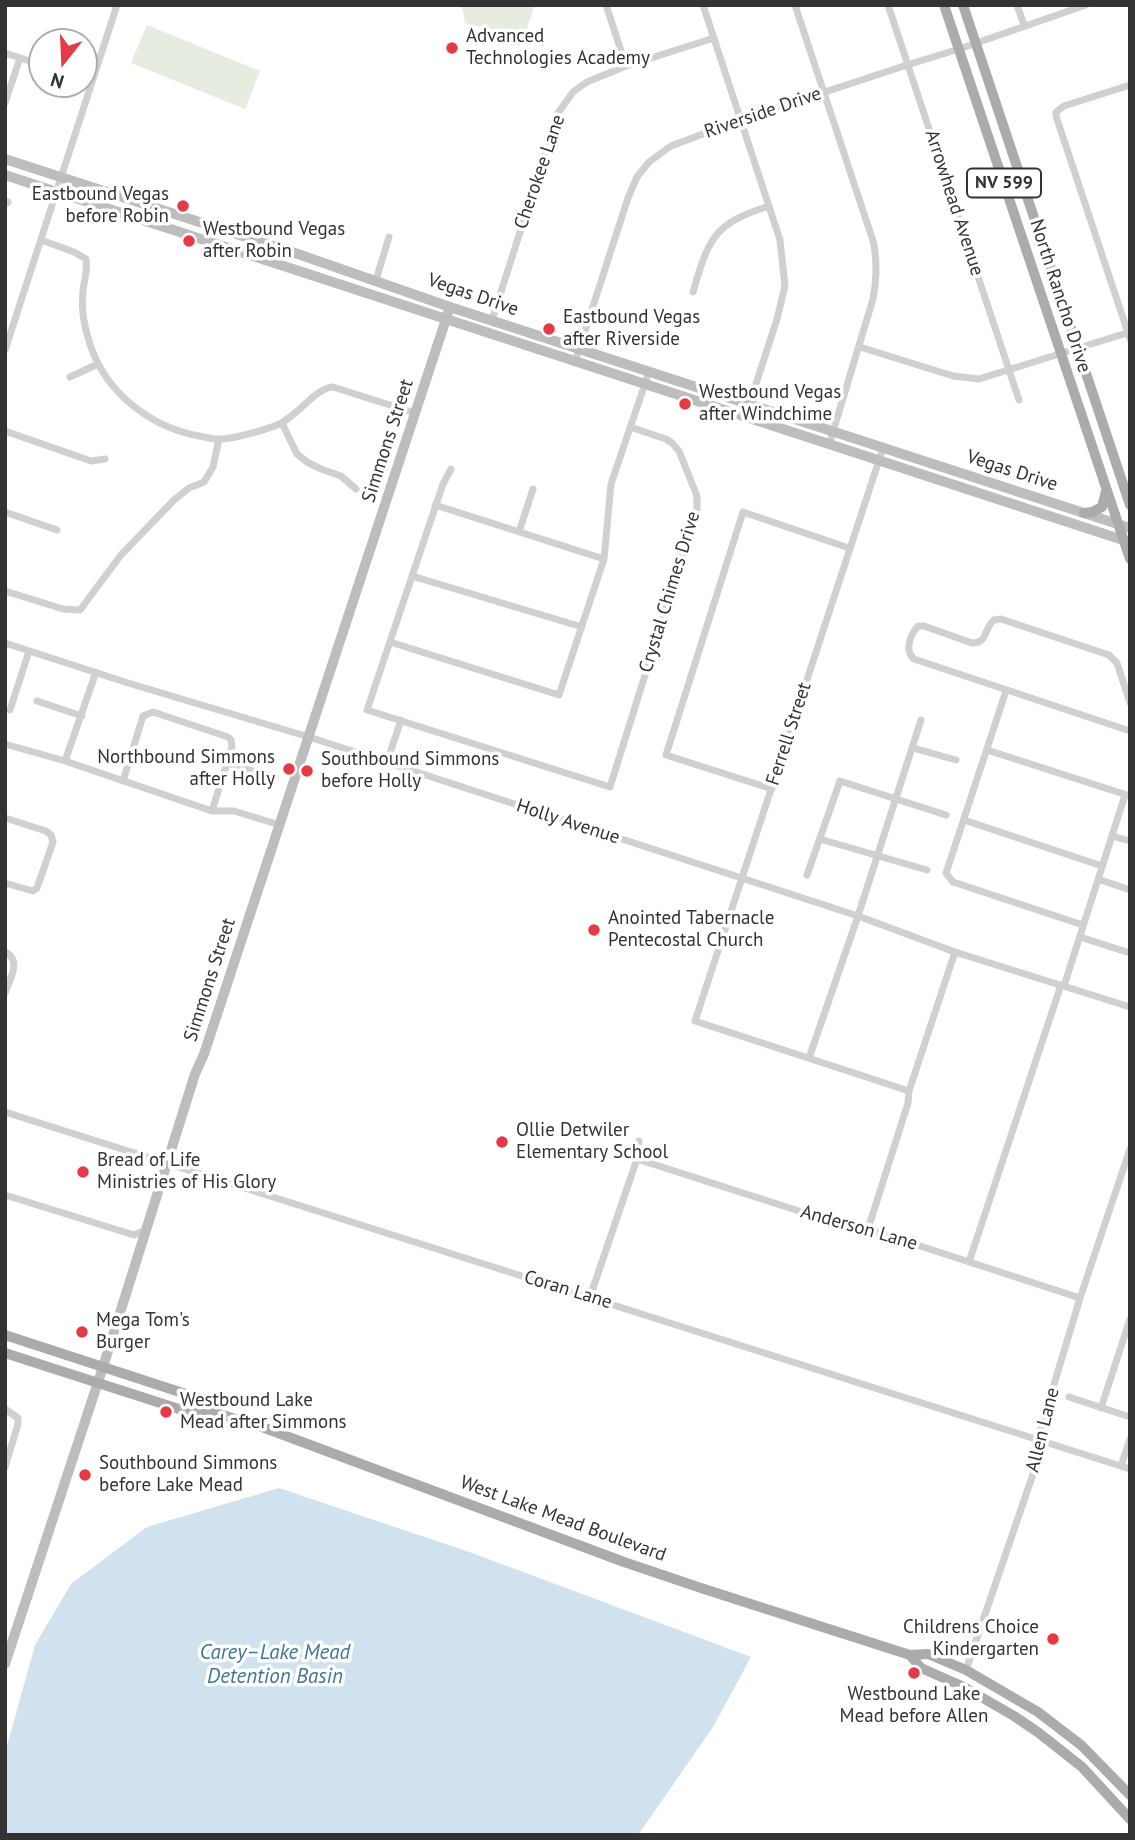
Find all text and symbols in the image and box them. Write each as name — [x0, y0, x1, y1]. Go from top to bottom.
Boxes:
place label: Advanced Technologies Academy — [466, 26, 650, 70]
north arrow — [28, 28, 98, 98]
marker: Advanced Technologies Academy — [444, 40, 460, 56]
text: N — [47, 68, 67, 94]
street label: Riverside Drive — [702, 82, 824, 144]
street label: Cherokee Lane — [510, 112, 570, 232]
street label: Arrowhead Avenue — [920, 127, 988, 279]
road number: NV 599 — [967, 168, 1041, 198]
place label: Eastbound Vegas before Robin — [32, 184, 169, 228]
marker: Eastbound Vegas before Robin — [175, 198, 191, 214]
street label: North Rancho Drive — [1024, 217, 1096, 375]
place label: Westbound Vegas after Robin — [203, 219, 345, 263]
marker: Westbound Vegas after Robin — [181, 233, 197, 249]
street label: Vegas Drive — [425, 269, 521, 321]
place label: Eastbound Vegas after Riverside — [563, 307, 700, 351]
marker: Eastbound Vegas after Riverside — [541, 321, 557, 337]
street label: Simmons Street — [357, 377, 419, 505]
place label: Westbound Vegas after Windchime — [699, 382, 841, 426]
marker: Westbound Vegas after Windchime — [677, 396, 693, 412]
street label: Vegas Drive — [964, 446, 1060, 496]
street label: Crystal Chimes Drive — [635, 509, 705, 675]
street label: Ferrell Street — [762, 680, 816, 788]
place label: Northbound Simmons after Holly — [97, 747, 275, 791]
place label: Southbound Simmons before Holly — [321, 749, 499, 793]
marker: Northbound Simmons after Holly — [281, 761, 297, 777]
marker: Southbound Simmons before Holly — [299, 763, 315, 779]
street label: Holly Avenue — [513, 795, 623, 849]
place label: Anointed Tabernacle Pentecostal Church — [608, 908, 774, 952]
street label: Simmons Street — [179, 916, 241, 1044]
marker: Anointed Tabernacle Pentecostal Church — [586, 922, 602, 938]
place label: Ollie Detwiler Elementary School — [516, 1120, 668, 1164]
marker: Ollie Detwiler Elementary School — [494, 1134, 510, 1150]
place label: Bread of Life Ministries of His Glory — [97, 1150, 276, 1194]
marker: Bread of Life Ministries of His Glory — [75, 1164, 91, 1180]
street label: Anderson Lane — [798, 1200, 920, 1256]
street label: Coran Lane — [521, 1266, 615, 1314]
place label: Mega Tom's Burger — [96, 1310, 190, 1354]
marker: Mega Tom's Burger — [74, 1324, 90, 1340]
street label: Allen Lane — [1022, 1385, 1064, 1475]
place label: Westbound Lake Mead after Simmons — [180, 1390, 347, 1434]
marker: Westbound Lake Mead after Simmons — [158, 1404, 174, 1420]
place label: Southbound Simmons before Lake Mead — [99, 1453, 277, 1497]
marker: Southbound Simmons before Lake Mead — [77, 1467, 93, 1483]
street label: West Lake Mead Boulevard — [457, 1471, 669, 1567]
place label: Childrens Choice Kindergarten — [903, 1617, 1039, 1661]
marker: Childrens Choice Kindergarten — [1045, 1631, 1061, 1647]
water label: Carey–Lake Mead Detention Basin — [200, 1640, 350, 1690]
marker: Westbound Lake Mead before Allen — [906, 1665, 922, 1681]
place label: Westbound Lake Mead before Allen — [840, 1684, 988, 1728]

